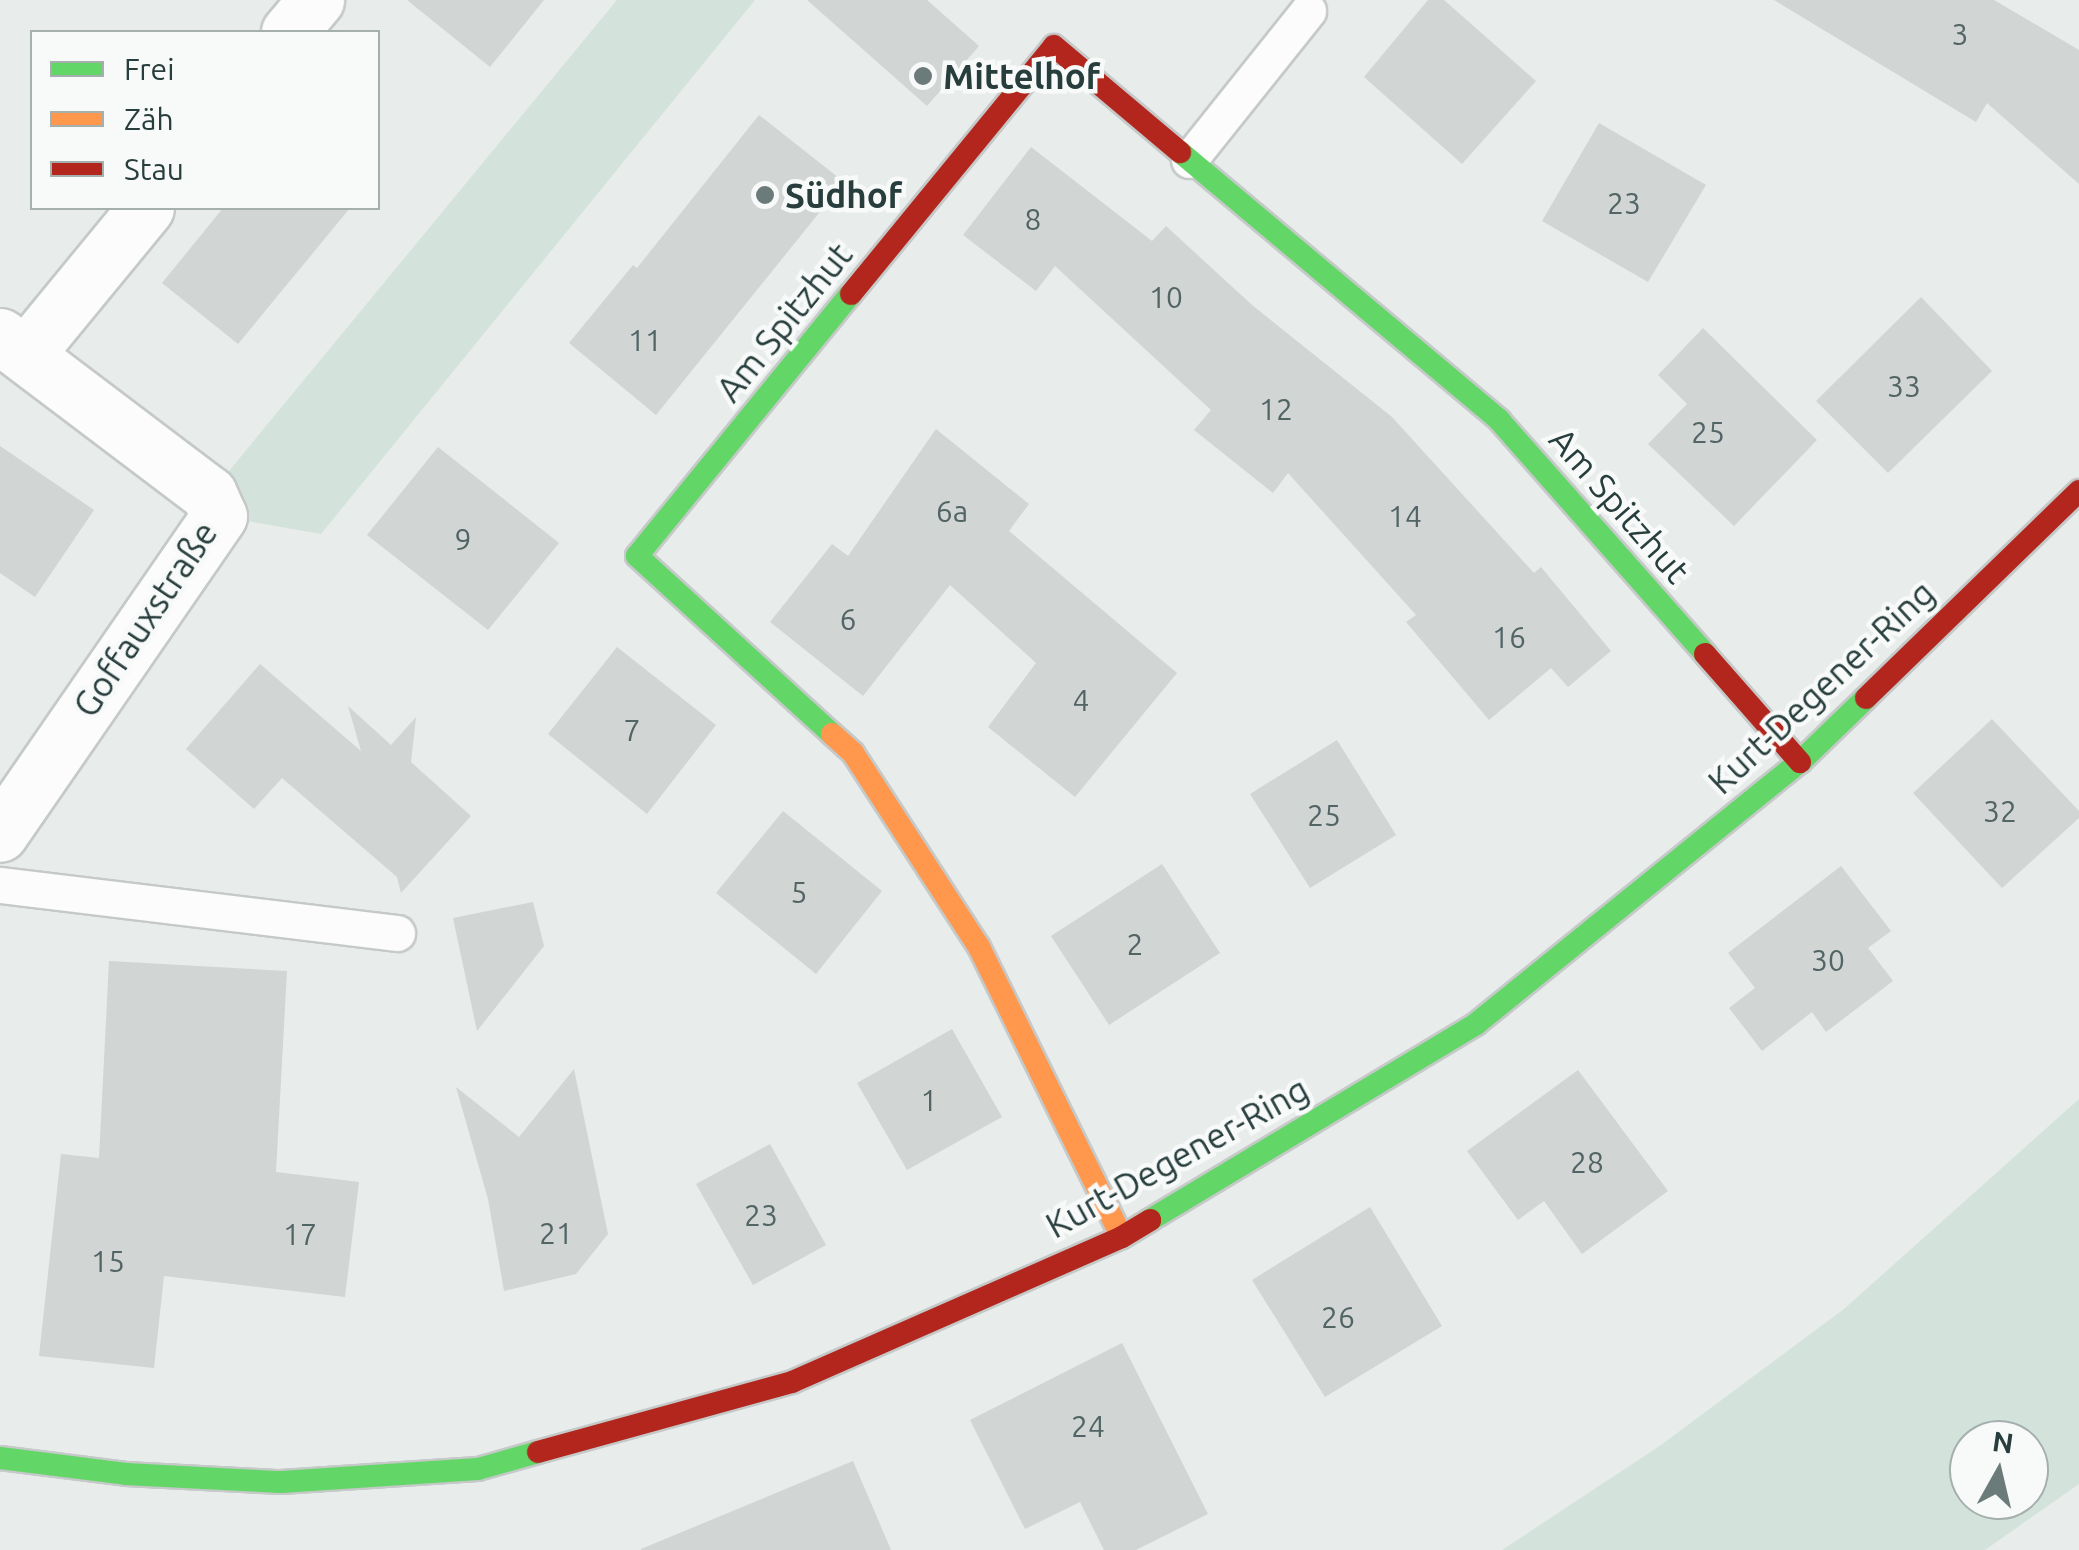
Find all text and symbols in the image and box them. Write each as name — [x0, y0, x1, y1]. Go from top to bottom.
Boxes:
house number: 3 — [1952, 16, 1968, 52]
legend — [30, 30, 380, 210]
text: Frei — [124, 52, 174, 86]
place label: Mittelhof — [943, 55, 1100, 97]
marker: Mittelhof — [912, 65, 934, 87]
text: Zäh — [124, 102, 174, 136]
text: Stau — [124, 152, 184, 186]
place label: Südhof — [785, 174, 902, 216]
marker: Südhof — [754, 184, 776, 206]
house number: 23 — [1607, 185, 1641, 221]
house number: 8 — [1025, 201, 1041, 237]
street label: Am Spitzhut — [707, 234, 861, 410]
house number: 10 — [1149, 279, 1183, 315]
house number: 11 — [628, 322, 662, 358]
house number: 33 — [1887, 368, 1921, 404]
house number: 12 — [1259, 391, 1293, 427]
house number: 25 — [1691, 414, 1725, 450]
street label: Am Spitzhut — [1541, 419, 1699, 591]
house number: 6a — [936, 493, 968, 529]
house number: 14 — [1388, 498, 1422, 534]
street label: Goffauxstraße — [64, 513, 226, 725]
house number: 9 — [455, 521, 471, 557]
street label: Kurt-Degener-Ring — [1699, 572, 1943, 802]
house number: 6 — [840, 601, 856, 637]
house number: 16 — [1492, 619, 1526, 655]
house number: 4 — [1073, 682, 1089, 718]
house number: 7 — [624, 712, 640, 748]
house number: 32 — [1983, 793, 2017, 829]
house number: 25 — [1307, 797, 1341, 833]
house number: 5 — [791, 874, 807, 910]
house number: 2 — [1127, 926, 1143, 962]
house number: 30 — [1811, 942, 1845, 978]
street label: Kurt-Degener-Ring — [1039, 1068, 1315, 1246]
house number: 1 — [921, 1082, 937, 1118]
house number: 28 — [1570, 1144, 1604, 1180]
house number: 23 — [744, 1197, 778, 1233]
house number: 21 — [539, 1215, 573, 1251]
house number: 17 — [283, 1216, 317, 1252]
house number: 15 — [91, 1243, 125, 1279]
house number: 26 — [1321, 1299, 1355, 1335]
house number: 24 — [1071, 1408, 1105, 1444]
north arrow — [1949, 1420, 2049, 1520]
text: N — [1990, 1425, 2015, 1459]

